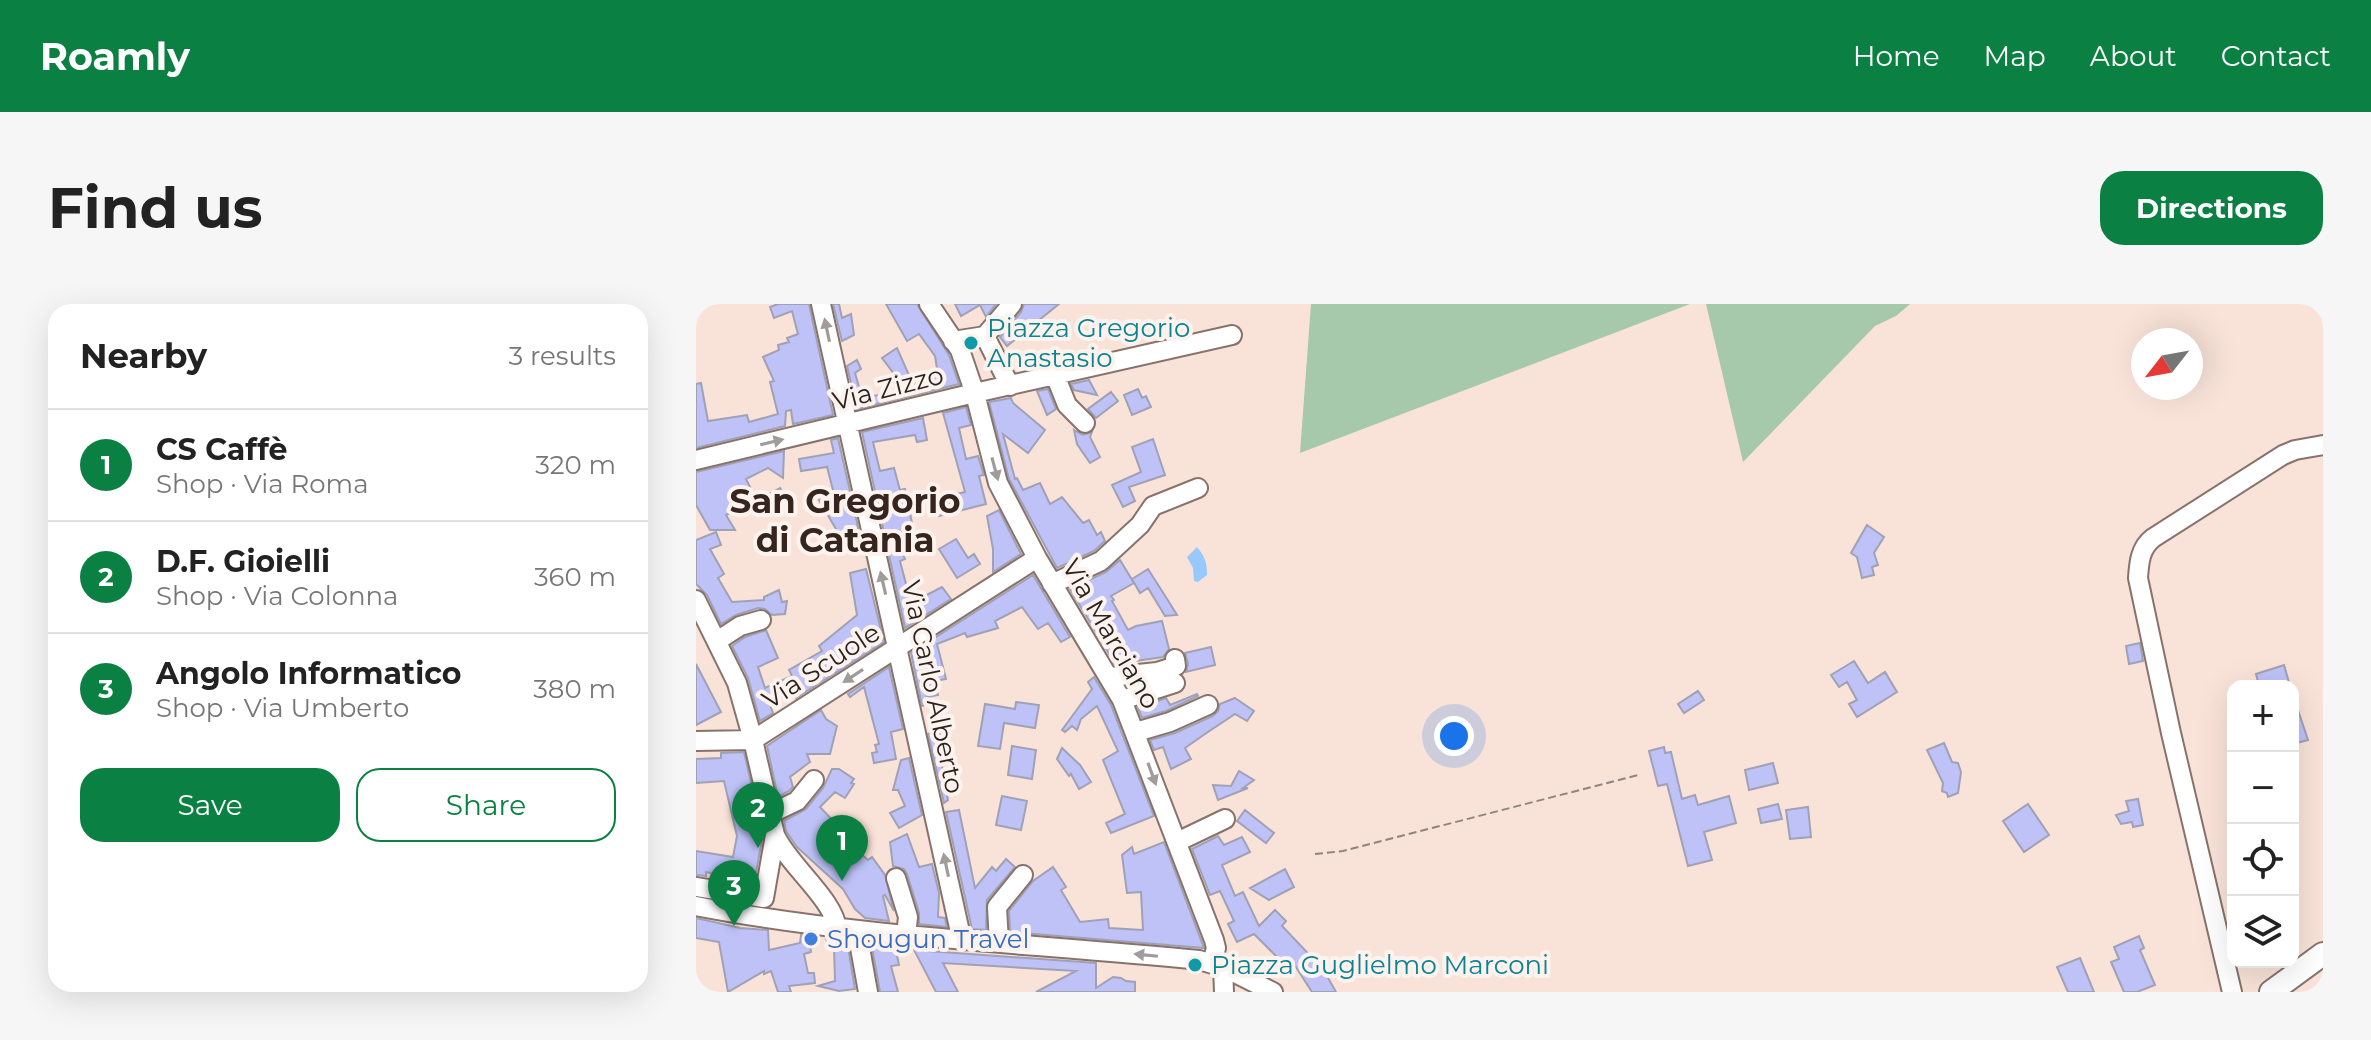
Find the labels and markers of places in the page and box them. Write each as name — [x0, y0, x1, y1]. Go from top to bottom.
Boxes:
place label: Piazza Gregorio Anastasio — [987, 312, 1190, 374]
marker: Piazza Gregorio Anastasio — [962, 334, 980, 352]
pin: 2 — [732, 782, 784, 848]
pin: 1 — [816, 815, 868, 881]
pin: 3 — [708, 860, 760, 926]
place label: Shougun Travel — [827, 923, 1029, 955]
marker: Shougun Travel — [802, 930, 820, 948]
place label: Piazza Guglielmo Marconi — [1211, 949, 1549, 981]
marker: Piazza Guglielmo Marconi — [1186, 956, 1204, 974]

